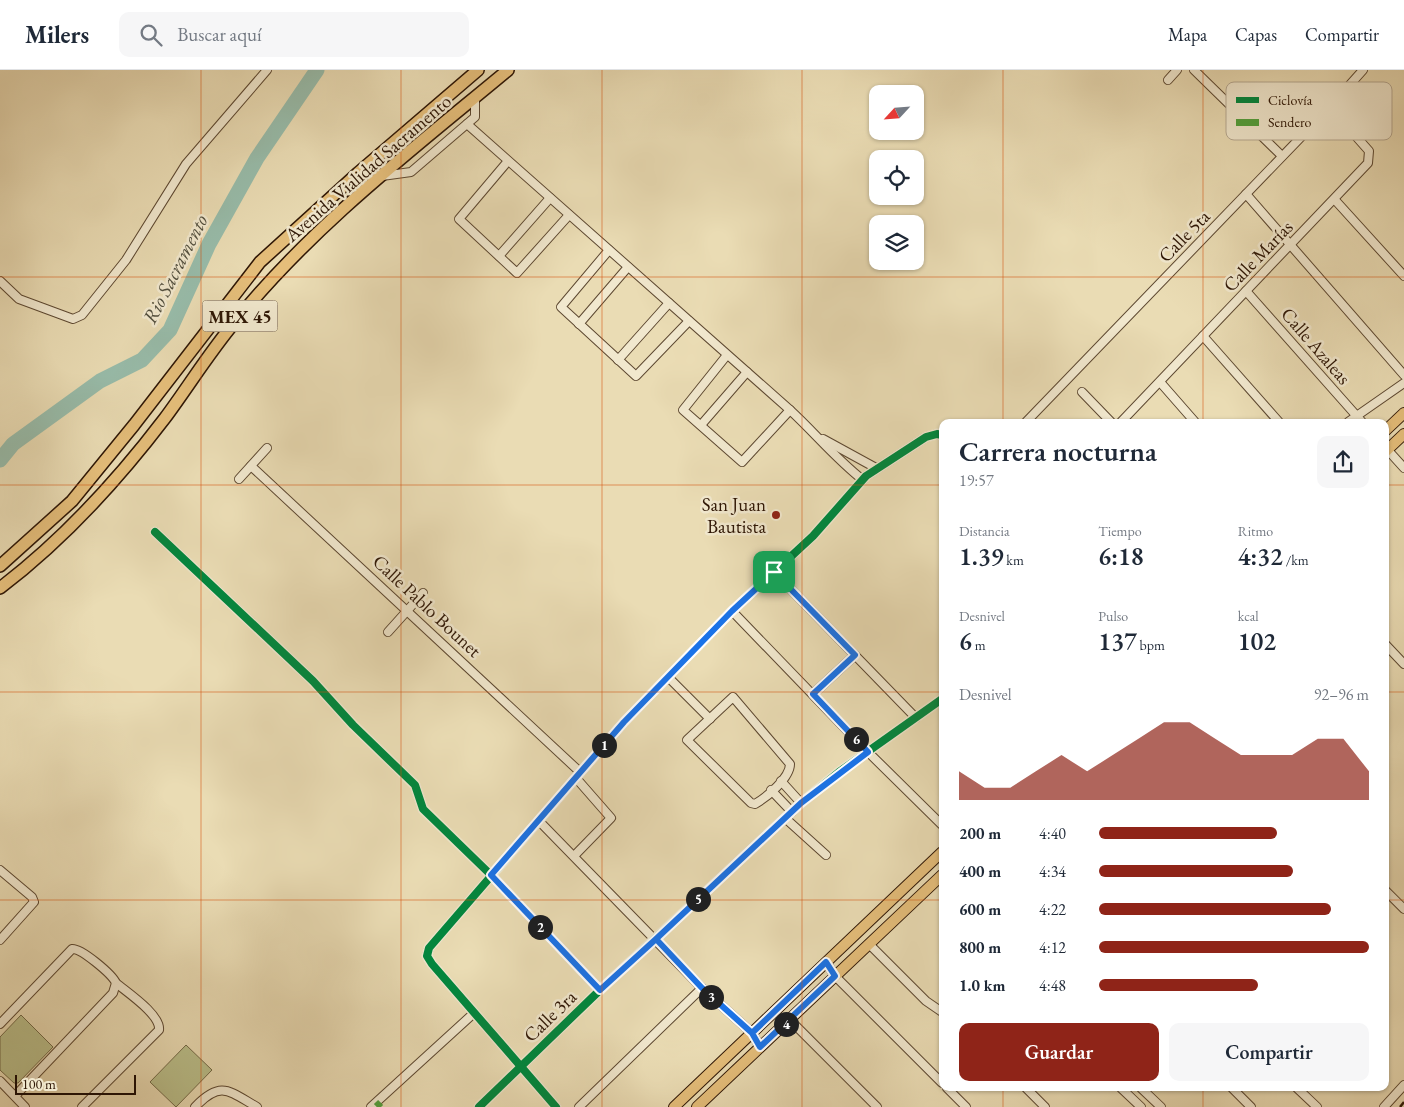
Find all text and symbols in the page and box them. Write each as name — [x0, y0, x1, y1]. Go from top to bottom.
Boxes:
search box — [119, 12, 469, 57]
text: Milers — [25, 19, 89, 50]
icon: search — [137, 21, 165, 49]
text: Buscar aquí — [177, 22, 262, 47]
text: Mapa — [1168, 23, 1207, 46]
text: Capas — [1235, 23, 1277, 46]
text: Compartir — [1305, 23, 1379, 46]
legend — [1226, 82, 1392, 140]
north arrow — [869, 85, 924, 140]
map controls — [869, 85, 924, 270]
street label: Avenida Vialidad Sacramento — [279, 89, 456, 248]
text: Ciclovía — [1268, 91, 1313, 109]
text: Sendero — [1268, 113, 1312, 131]
button: locate — [869, 150, 924, 205]
street label: Calle 5ta — [1153, 204, 1216, 268]
water label: Rio Sacramento — [136, 210, 214, 328]
button: layers — [869, 215, 924, 270]
street label: Calle Marías — [1218, 215, 1298, 297]
road number: MEX 45 — [202, 300, 278, 332]
street label: Calle Azaleas — [1276, 302, 1356, 390]
text: Carrera nocturna — [959, 433, 1157, 469]
button: share — [1317, 436, 1369, 488]
text: 19:57 — [959, 470, 994, 491]
place label: San Juan Bautista — [702, 492, 766, 539]
marker: San Juan Bautista — [770, 509, 782, 521]
text: Distancia — [959, 522, 1010, 540]
text: Tiempo — [1098, 522, 1142, 540]
text: Ritmo — [1238, 522, 1273, 540]
text: 1.39 — [959, 540, 1004, 572]
text: 6:18 — [1098, 540, 1144, 572]
text: 4:32 — [1238, 540, 1283, 572]
street label: Calle Pablo Bounet — [367, 549, 487, 663]
pin — [753, 551, 795, 593]
text: km — [1004, 551, 1024, 569]
text: /km — [1283, 551, 1309, 569]
icon: arrive — [760, 558, 788, 586]
text: Desnivel — [959, 607, 1005, 625]
text: Pulso — [1098, 607, 1128, 625]
text: kcal — [1238, 607, 1259, 625]
text: 6 — [959, 625, 972, 657]
text: 137 — [1098, 625, 1137, 657]
text: 102 — [1238, 625, 1276, 657]
text: m — [972, 636, 986, 654]
text: bpm — [1137, 636, 1165, 654]
text: Desnivel — [959, 684, 1012, 705]
text: 92–96 m — [1314, 684, 1369, 705]
pin: 6 — [844, 726, 868, 752]
text: 6 — [853, 730, 860, 748]
pin: 1 — [592, 732, 616, 758]
text: 1 — [601, 736, 608, 754]
text: 200 m — [959, 823, 1001, 844]
text: 4:40 — [1039, 823, 1066, 844]
text: 400 m — [959, 861, 1001, 882]
text: 4:34 — [1039, 861, 1066, 882]
pin: 5 — [686, 886, 710, 912]
text: 5 — [695, 890, 702, 908]
text: 600 m — [959, 899, 1001, 920]
text: 4:22 — [1039, 899, 1066, 920]
pin: 2 — [528, 914, 552, 940]
text: 2 — [537, 918, 544, 936]
text: 800 m — [959, 937, 1001, 958]
text: 4:12 — [1039, 937, 1066, 958]
text: 1.0 km — [959, 975, 1005, 996]
text: 4:48 — [1039, 975, 1066, 996]
street label: Calle 3ra — [518, 984, 582, 1047]
pin: 3 — [698, 984, 724, 1010]
text: 3 — [708, 988, 715, 1006]
pin: 4 — [774, 1012, 798, 1036]
text: 4 — [783, 1015, 790, 1033]
button: Guardar — [959, 1023, 1159, 1081]
button: Compartir — [1169, 1023, 1369, 1081]
scale bar — [15, 1072, 136, 1095]
text: 100 m — [22, 1075, 56, 1093]

